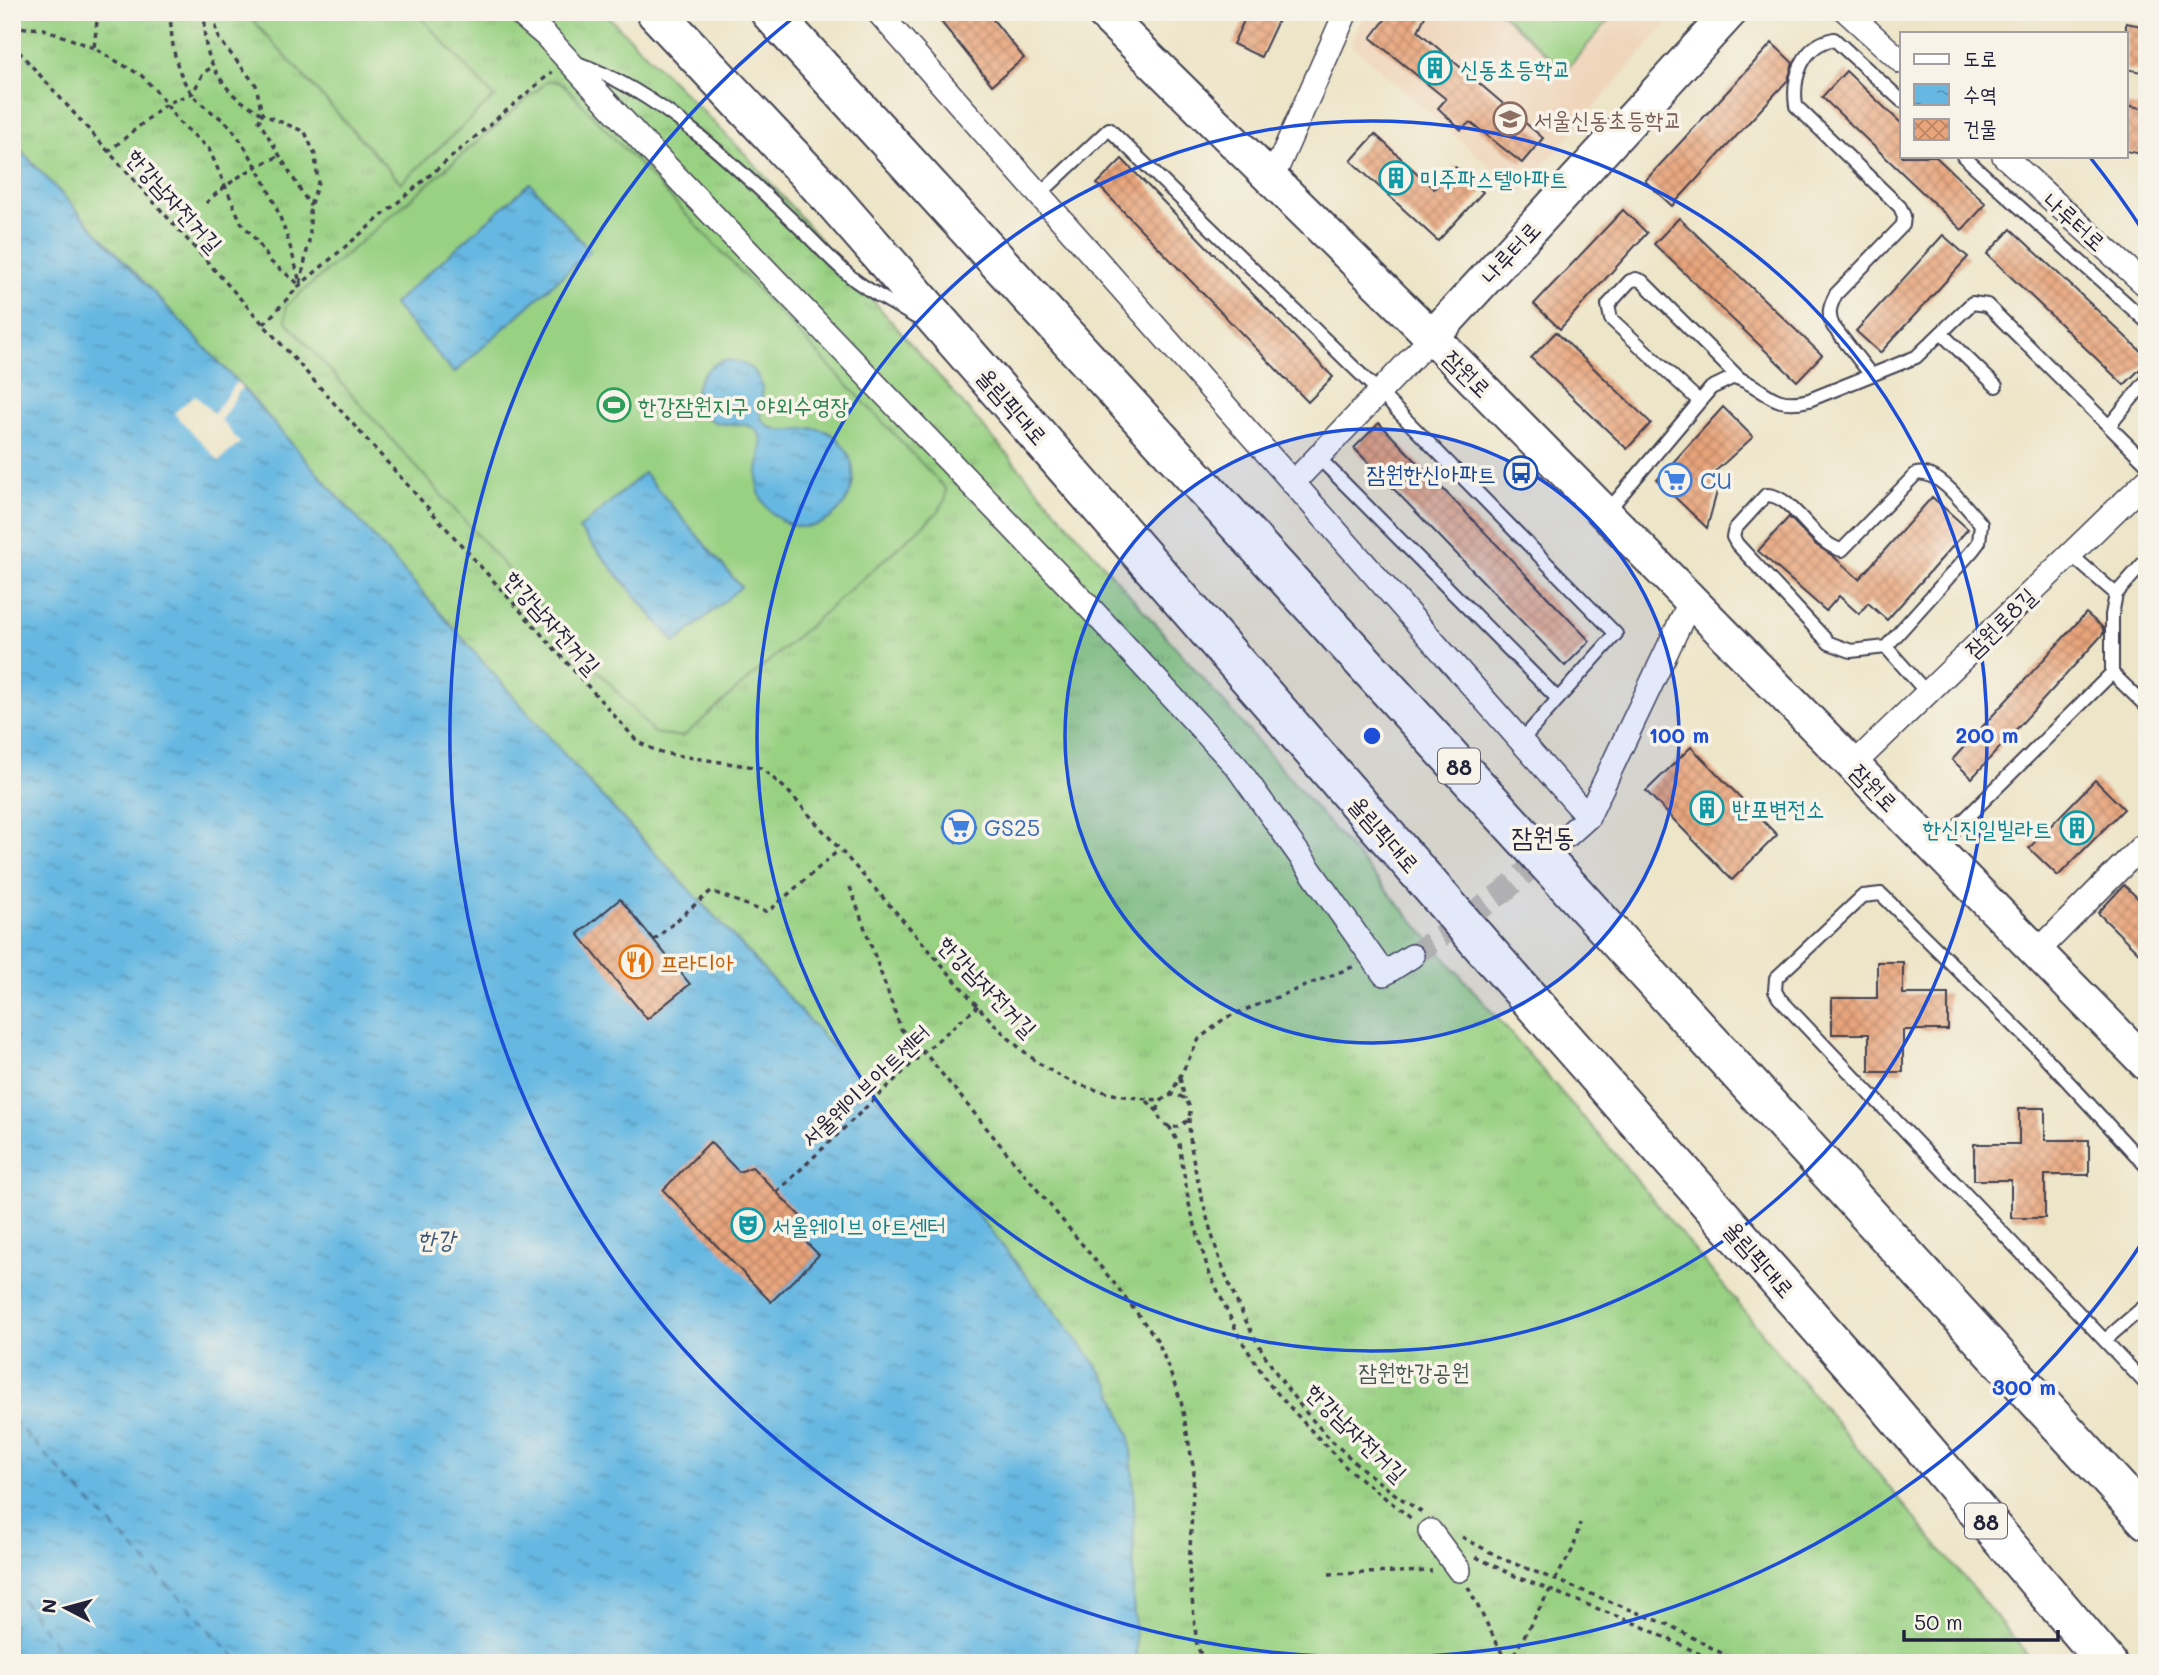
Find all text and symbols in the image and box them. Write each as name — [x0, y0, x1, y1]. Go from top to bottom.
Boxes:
legend — [1900, 32, 2128, 158]
text: 도로 — [1963, 44, 1997, 71]
building icon: 신동초등학교 — [1416, 49, 1454, 87]
place label: 신동초등학교 — [1460, 53, 1571, 83]
text: 수역 — [1963, 80, 1997, 107]
school or university icon: 서울신동초등학교 — [1491, 100, 1529, 138]
place label: 서울신동초등학교 — [1534, 104, 1682, 134]
text: 건물 — [1963, 114, 1997, 141]
street label: 한강남자전거길 — [121, 142, 229, 258]
building icon: 미주파스텔아파트 — [1377, 159, 1415, 197]
place label: 미주파스텔아파트 — [1420, 163, 1568, 193]
street label: 나루터로 — [2037, 185, 2113, 257]
street label: 나루터로 — [1474, 215, 1546, 289]
street label: 잠원로 — [1438, 343, 1498, 403]
street label: 올림픽대로 — [971, 361, 1055, 451]
sports icon: 한강잠원지구 야외수영장 — [595, 386, 633, 424]
place label: 한강잠원지구 야외수영장 — [638, 390, 849, 420]
bus stop icon: 잠원한신아파트 — [1502, 454, 1540, 492]
place label: 잠원한신아파트 — [1366, 458, 1496, 488]
supermarket icon: CU — [1656, 461, 1694, 499]
place label: CU — [1700, 465, 1732, 495]
street label: 한강남자전거길 — [499, 564, 607, 680]
street label: 잠원로8길 — [1958, 581, 2042, 663]
text: 100 m — [1649, 721, 1709, 748]
text: 200 m — [1956, 721, 2018, 748]
centre of rings — [1360, 724, 1384, 748]
road number: 88 — [1438, 748, 1480, 784]
street label: 잠원로 — [1845, 757, 1905, 817]
street label: 올림픽대로 — [1343, 789, 1427, 879]
building icon: 반포변전소 — [1688, 789, 1726, 827]
place label: 반포변전소 — [1732, 793, 1825, 823]
supermarket icon: GS25 — [940, 808, 978, 846]
building icon: 한신진일빌라트 — [2058, 809, 2096, 847]
place label: GS25 — [984, 812, 1040, 842]
place label: 한신진일빌라트 — [1922, 813, 2052, 843]
district label: 잠원동 — [1512, 819, 1574, 853]
street label: 한강남자전거길 — [932, 929, 1044, 1043]
restaurant icon: 프라디아 — [617, 943, 655, 981]
place label: 프라디아 — [660, 947, 734, 977]
street label: 서울웨이브아트센터 — [794, 1017, 936, 1153]
theatre icon: 서울웨이브 아트센터 — [729, 1206, 767, 1244]
place label: 서울웨이브 아트센터 — [772, 1210, 946, 1240]
street label: 올림픽대로 — [1718, 1214, 1802, 1304]
water label: 한강 — [417, 1223, 458, 1254]
park label: 잠원한강공원 — [1358, 1356, 1470, 1386]
text: 300 m — [1992, 1373, 2056, 1400]
street label: 한강남자전거길 — [1300, 1376, 1414, 1488]
road number: 88 — [1965, 1504, 2007, 1538]
north arrow — [32, 1574, 102, 1644]
text: N — [35, 1598, 62, 1615]
scale bar — [1904, 1598, 2058, 1642]
text: 50 m — [1914, 1608, 1963, 1635]

